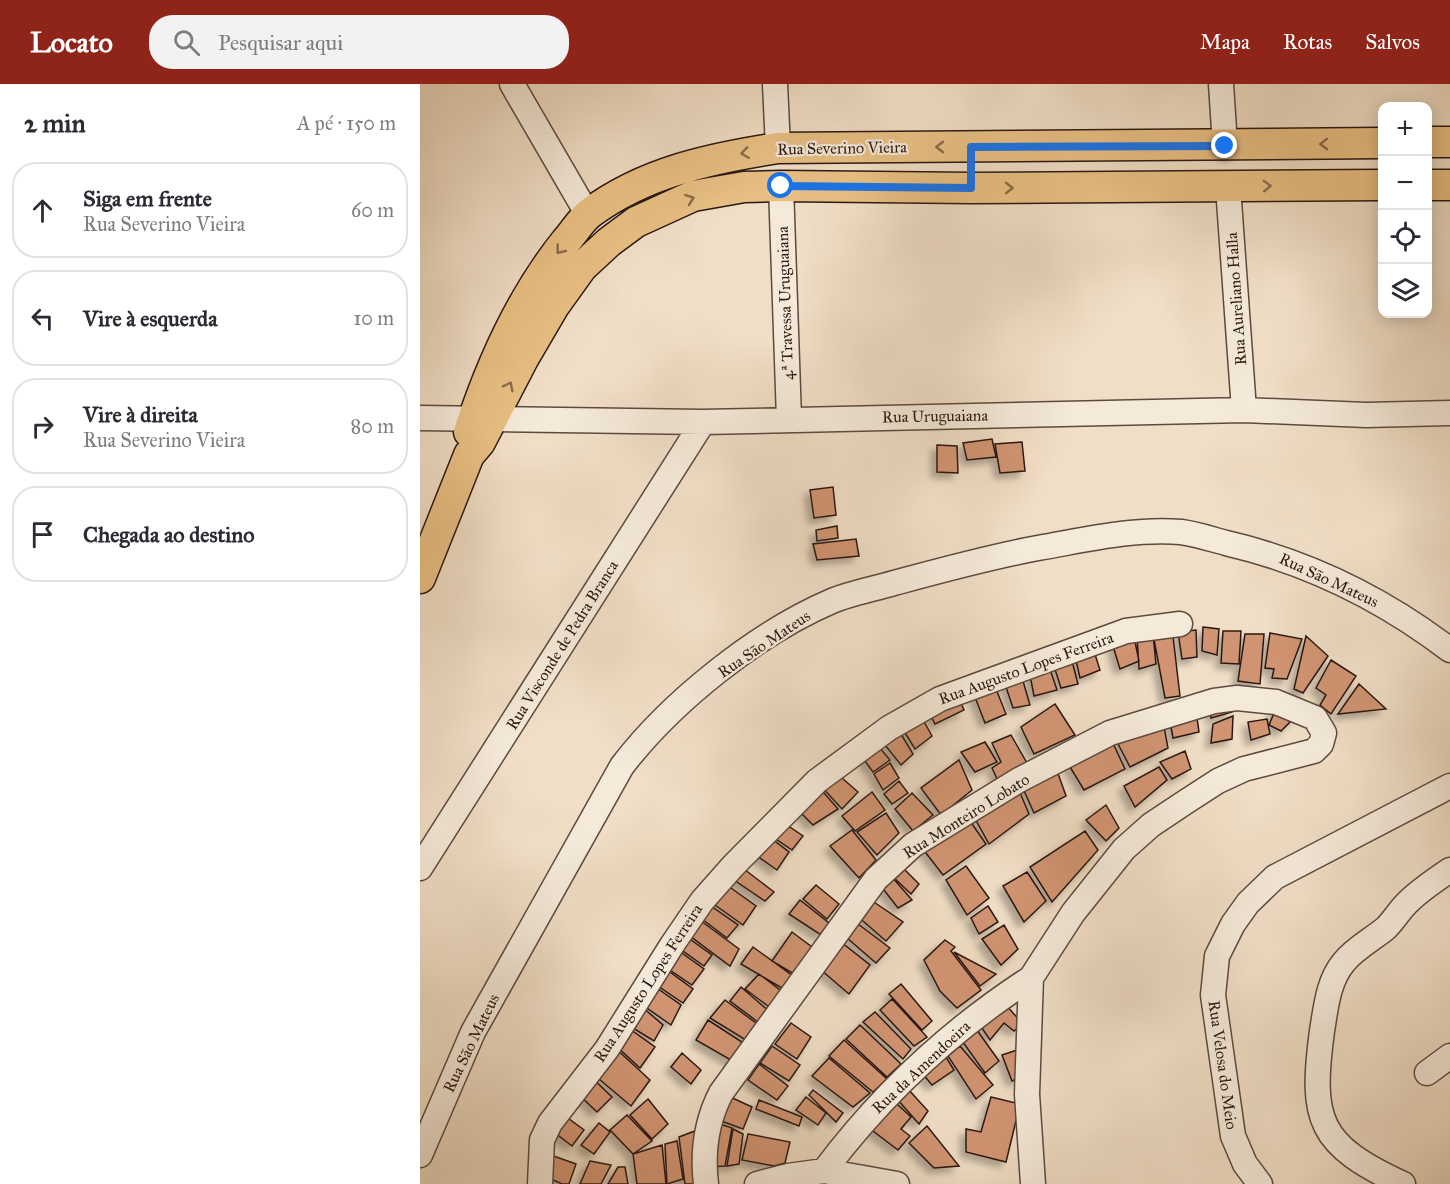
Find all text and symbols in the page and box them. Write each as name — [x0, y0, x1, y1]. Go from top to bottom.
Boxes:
search box — [149, 15, 569, 69]
text: Locato — [30, 25, 113, 60]
icon: search — [170, 26, 203, 59]
text: Pesquisar aqui — [218, 29, 343, 56]
text: Mapa — [1200, 29, 1250, 55]
text: Rotas — [1283, 29, 1332, 55]
text: Salvos — [1365, 29, 1420, 55]
map controls — [1378, 102, 1432, 318]
button: + — [1378, 102, 1432, 156]
text: 2 min — [24, 107, 85, 139]
text: A pé · 150 m — [297, 111, 396, 135]
route end — [1211, 132, 1237, 158]
street label: Rua Severino Vieira — [777, 137, 907, 159]
one-way arrow — [1320, 138, 1329, 150]
one-way arrow — [936, 141, 945, 153]
one-way arrow — [741, 146, 750, 158]
button: − — [1378, 156, 1432, 210]
route start — [767, 172, 793, 198]
one-way arrow — [1263, 180, 1272, 192]
one-way arrow — [1005, 182, 1014, 194]
text: Siga em frente — [83, 185, 212, 212]
one-way arrow — [684, 193, 694, 206]
icon: ahead — [26, 194, 59, 227]
text: 60 m — [351, 198, 394, 222]
button: locate — [1378, 210, 1432, 264]
text: Rua Severino Vieira — [83, 212, 245, 236]
street label: 4ª Travessa Uruguaiana — [773, 226, 798, 380]
street label: Rua Aureliano Halla — [1222, 232, 1250, 366]
one-way arrow — [556, 243, 567, 254]
button: layers — [1378, 264, 1432, 318]
icon: left — [26, 302, 59, 335]
text: Vire à esquerda — [83, 305, 217, 332]
text: 10 m — [353, 306, 394, 330]
one-way arrow — [502, 382, 513, 393]
text: Vire à direita — [83, 401, 198, 428]
street label: Rua Uruguaiana — [882, 406, 989, 427]
icon: right — [26, 410, 59, 443]
text: 80 m — [351, 414, 394, 438]
text: Rua Severino Vieira — [83, 428, 245, 452]
icon: arrive — [26, 518, 59, 551]
text: Chegada ao destino — [83, 521, 254, 548]
street label: Rua São Mateus — [1276, 549, 1382, 611]
street label: Rua Visconde de Pedra Branca — [502, 557, 622, 733]
street label: Rua São Mateus — [714, 606, 814, 682]
street label: Rua Augusto Lopes Ferreira — [936, 627, 1117, 709]
street label: Rua Monteiro Lobato — [899, 769, 1033, 863]
street label: Rua Augusto Lopes Ferreira — [590, 900, 707, 1066]
street label: Rua São Mateus — [439, 990, 503, 1095]
street label: Rua Velosa do Meio — [1205, 999, 1241, 1131]
street label: Rua da Amendoeira — [868, 1016, 974, 1117]

